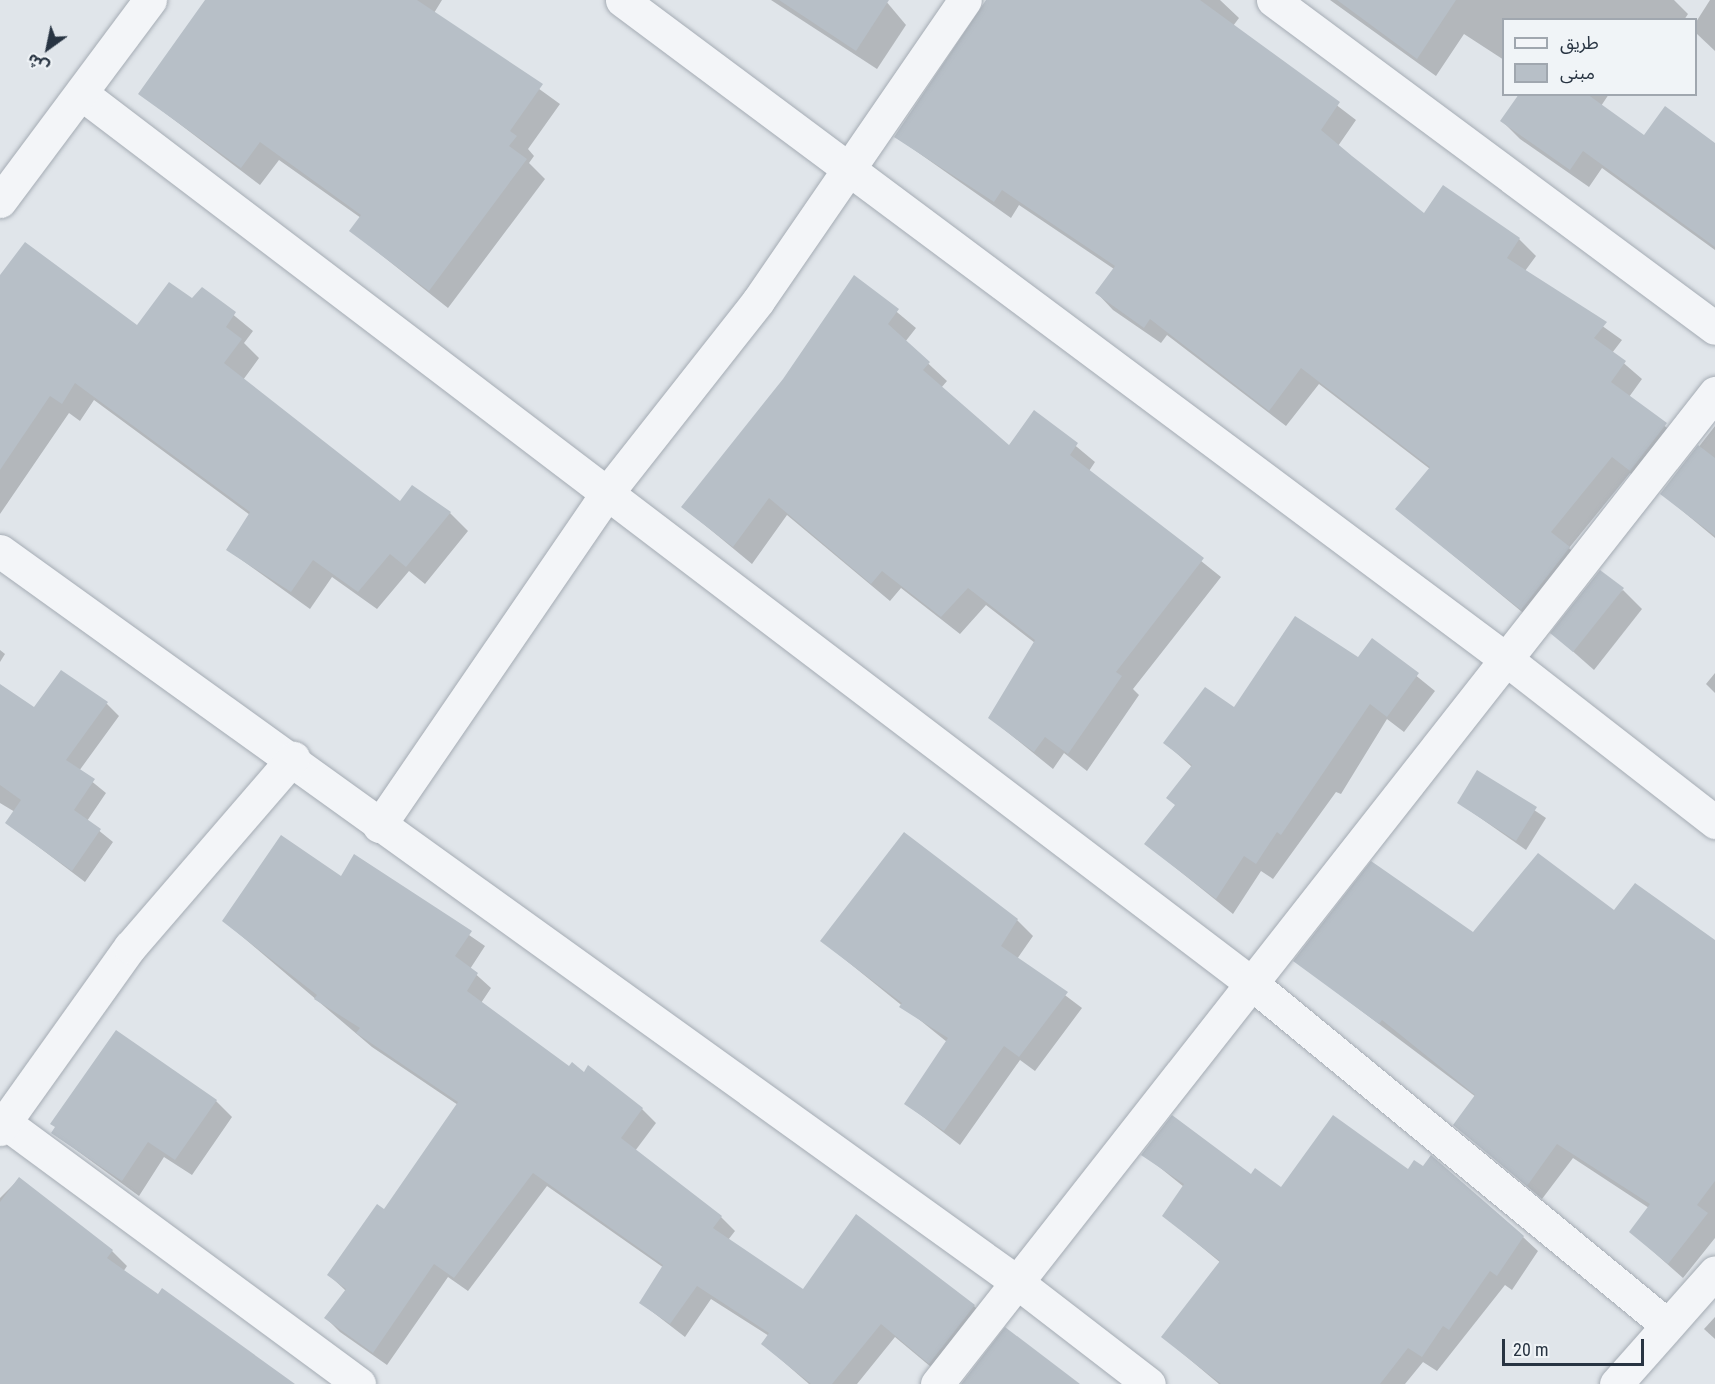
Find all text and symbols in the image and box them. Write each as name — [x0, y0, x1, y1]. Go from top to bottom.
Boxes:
north arrow — [18, 18, 78, 78]
legend — [1502, 18, 1697, 96]
text: طريق — [1560, 32, 1599, 53]
text: ش — [24, 50, 52, 77]
text: مبنى — [1560, 62, 1595, 83]
scale bar — [1505, 1327, 1648, 1365]
text: 20 m — [1513, 1339, 1548, 1360]

